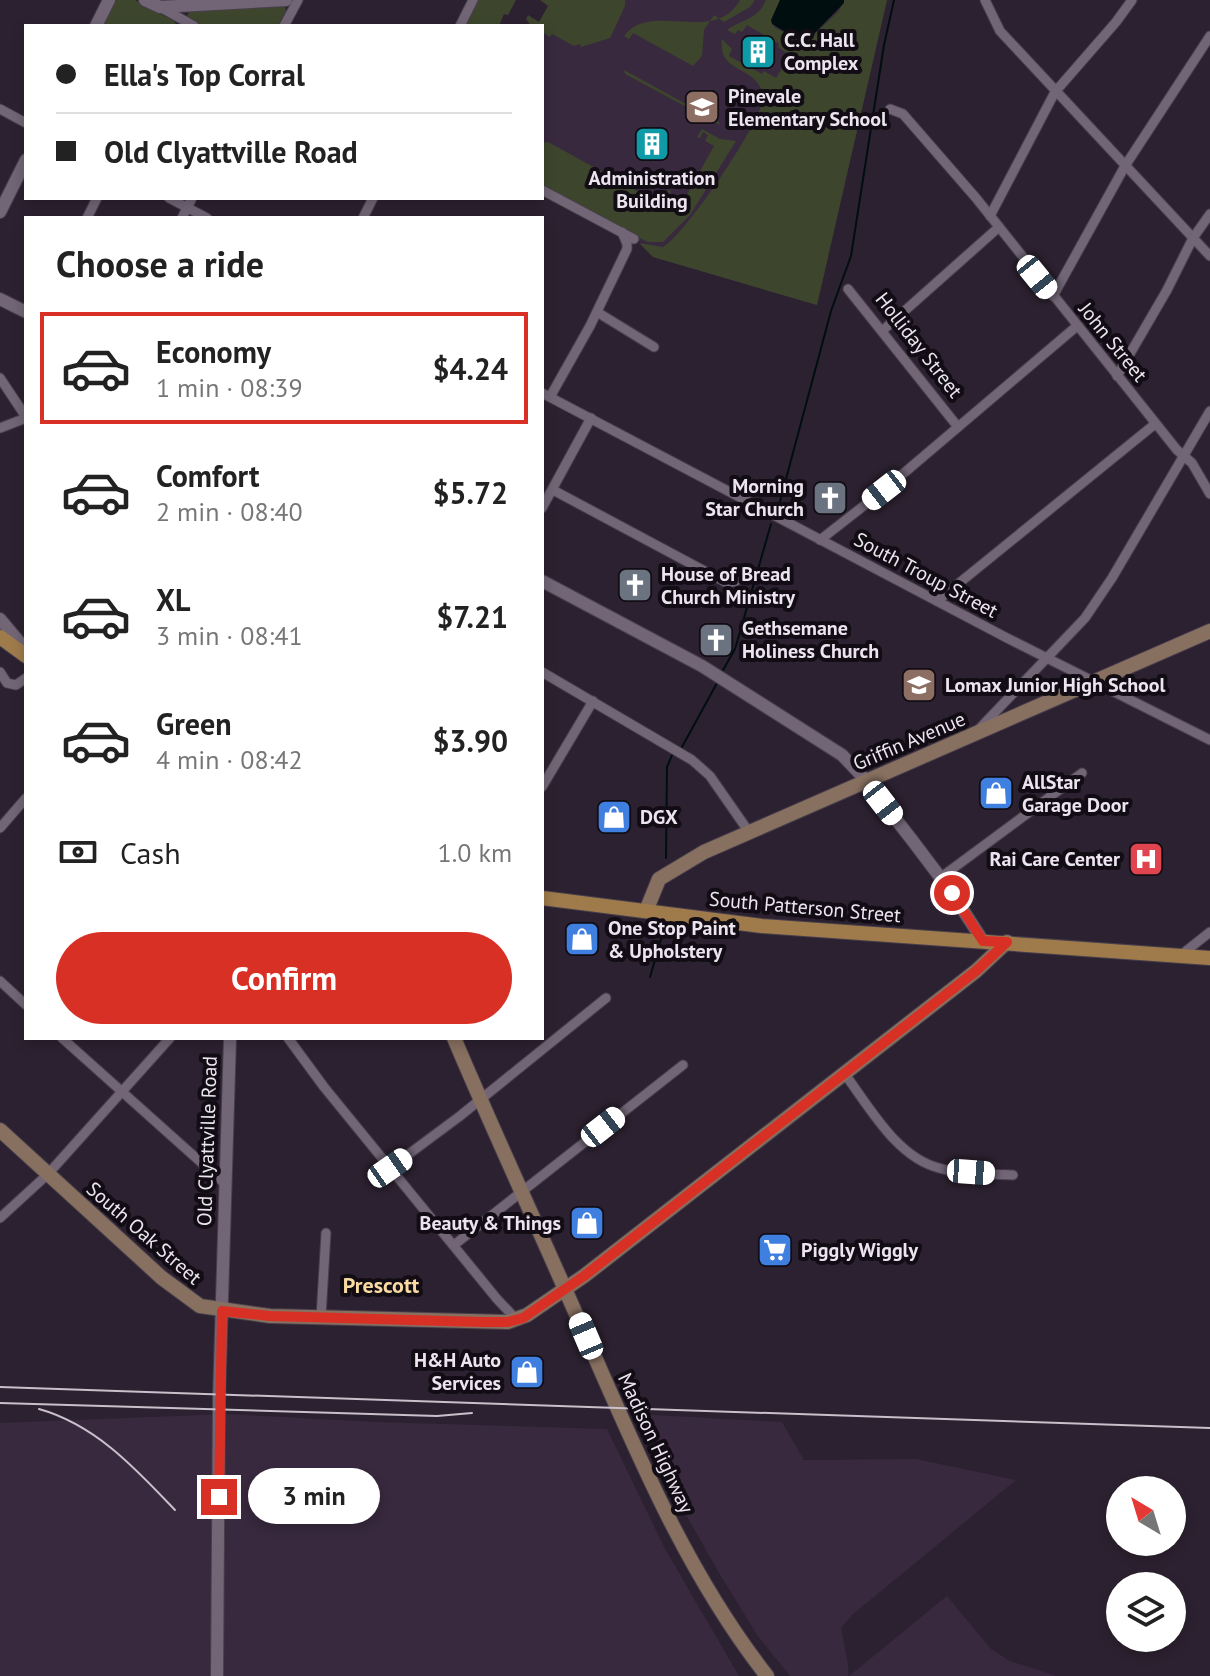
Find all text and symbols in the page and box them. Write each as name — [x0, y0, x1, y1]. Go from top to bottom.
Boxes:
place label: C.C. Hall Complex — [784, 27, 859, 76]
building icon: C.C. Hall Complex — [739, 33, 777, 71]
text: Ella's Top Corral — [104, 55, 305, 94]
place label: Pinevale Elementary School — [728, 83, 887, 132]
school or university icon: Pinevale Elementary School — [683, 88, 721, 126]
building icon: Administration Building — [633, 125, 671, 163]
text: Old Clyattville Road — [104, 132, 358, 171]
place label: Administration Building — [589, 165, 716, 214]
text: Choose a ride — [56, 240, 264, 287]
car — [1013, 251, 1061, 303]
street label: Holliday Street — [870, 287, 968, 403]
street label: John Street — [1072, 296, 1153, 387]
icon: car — [60, 332, 132, 404]
text: Economy — [156, 332, 271, 371]
text: $4.24 — [433, 349, 508, 388]
text: 1 min · 08:39 — [156, 371, 303, 404]
icon: car — [60, 456, 132, 528]
text: Comfort — [156, 456, 259, 495]
car — [858, 466, 910, 514]
text: $5.72 — [433, 473, 508, 512]
place label: Morning Star Church — [705, 473, 804, 522]
church icon: Morning Star Church — [811, 479, 849, 517]
text: 2 min · 08:40 — [156, 495, 303, 528]
street label: South Troup Street — [850, 526, 1003, 624]
place label: House of Bread Church Ministry — [661, 561, 796, 610]
church icon: House of Bread Church Ministry — [616, 566, 654, 604]
icon: car — [60, 580, 132, 652]
text: XL — [156, 580, 190, 619]
text: $7.21 — [436, 597, 508, 636]
place label: Gethsemane Holiness Church — [742, 615, 879, 664]
text: 3 min · 08:41 — [156, 619, 303, 652]
church icon: Gethsemane Holiness Church — [697, 621, 735, 659]
school or university icon: Lomax Junior High School — [900, 666, 938, 704]
place label: Lomax Junior High School — [945, 672, 1166, 698]
icon: car — [60, 704, 132, 776]
text: Green — [156, 704, 231, 743]
street label: Griffin Avenue — [849, 706, 969, 776]
text: $3.90 — [433, 721, 508, 760]
text: 4 min · 08:42 — [156, 743, 303, 776]
place label: AllStar Garage Door — [1022, 769, 1128, 818]
shop icon: AllStar Garage Door — [977, 774, 1015, 812]
car — [859, 777, 907, 829]
shop icon: DGX — [595, 798, 633, 836]
place label: DGX — [640, 804, 678, 830]
icon: cash — [56, 830, 100, 874]
text: Cash — [120, 833, 181, 872]
text: 1.0 km — [438, 836, 512, 869]
hospital icon: Rai Care Center — [1127, 840, 1165, 878]
place label: Rai Care Center — [989, 846, 1120, 872]
route start — [934, 875, 970, 911]
street label: South Patterson Street — [708, 886, 902, 928]
place label: One Stop Paint & Upholstery — [608, 915, 736, 964]
shop icon: One Stop Paint & Upholstery — [563, 920, 601, 958]
button: Confirm — [56, 932, 512, 1024]
street label: Old Clyattville Road — [191, 1055, 223, 1227]
car — [577, 1103, 629, 1151]
car — [363, 1144, 417, 1192]
car — [946, 1158, 996, 1186]
street label: South Oak Street — [81, 1176, 207, 1290]
shop icon: Beauty & Things — [568, 1204, 606, 1242]
place label: Beauty & Things — [420, 1210, 561, 1236]
supermarket icon: Piggly Wiggly — [756, 1231, 794, 1269]
place label: Piggly Wiggly — [801, 1237, 918, 1263]
district label: Prescott — [343, 1271, 419, 1299]
car — [566, 1309, 606, 1363]
place label: H&H Auto Services — [414, 1347, 501, 1396]
shop icon: H&H Auto Services — [508, 1353, 546, 1391]
street label: Madison Highway — [612, 1369, 700, 1518]
callout: 3 min — [247, 1469, 379, 1525]
north arrow — [1106, 1476, 1186, 1556]
map controls — [1106, 1476, 1186, 1652]
route end — [201, 1479, 237, 1515]
text: 3 min — [282, 1479, 346, 1512]
button: layers — [1106, 1572, 1186, 1652]

